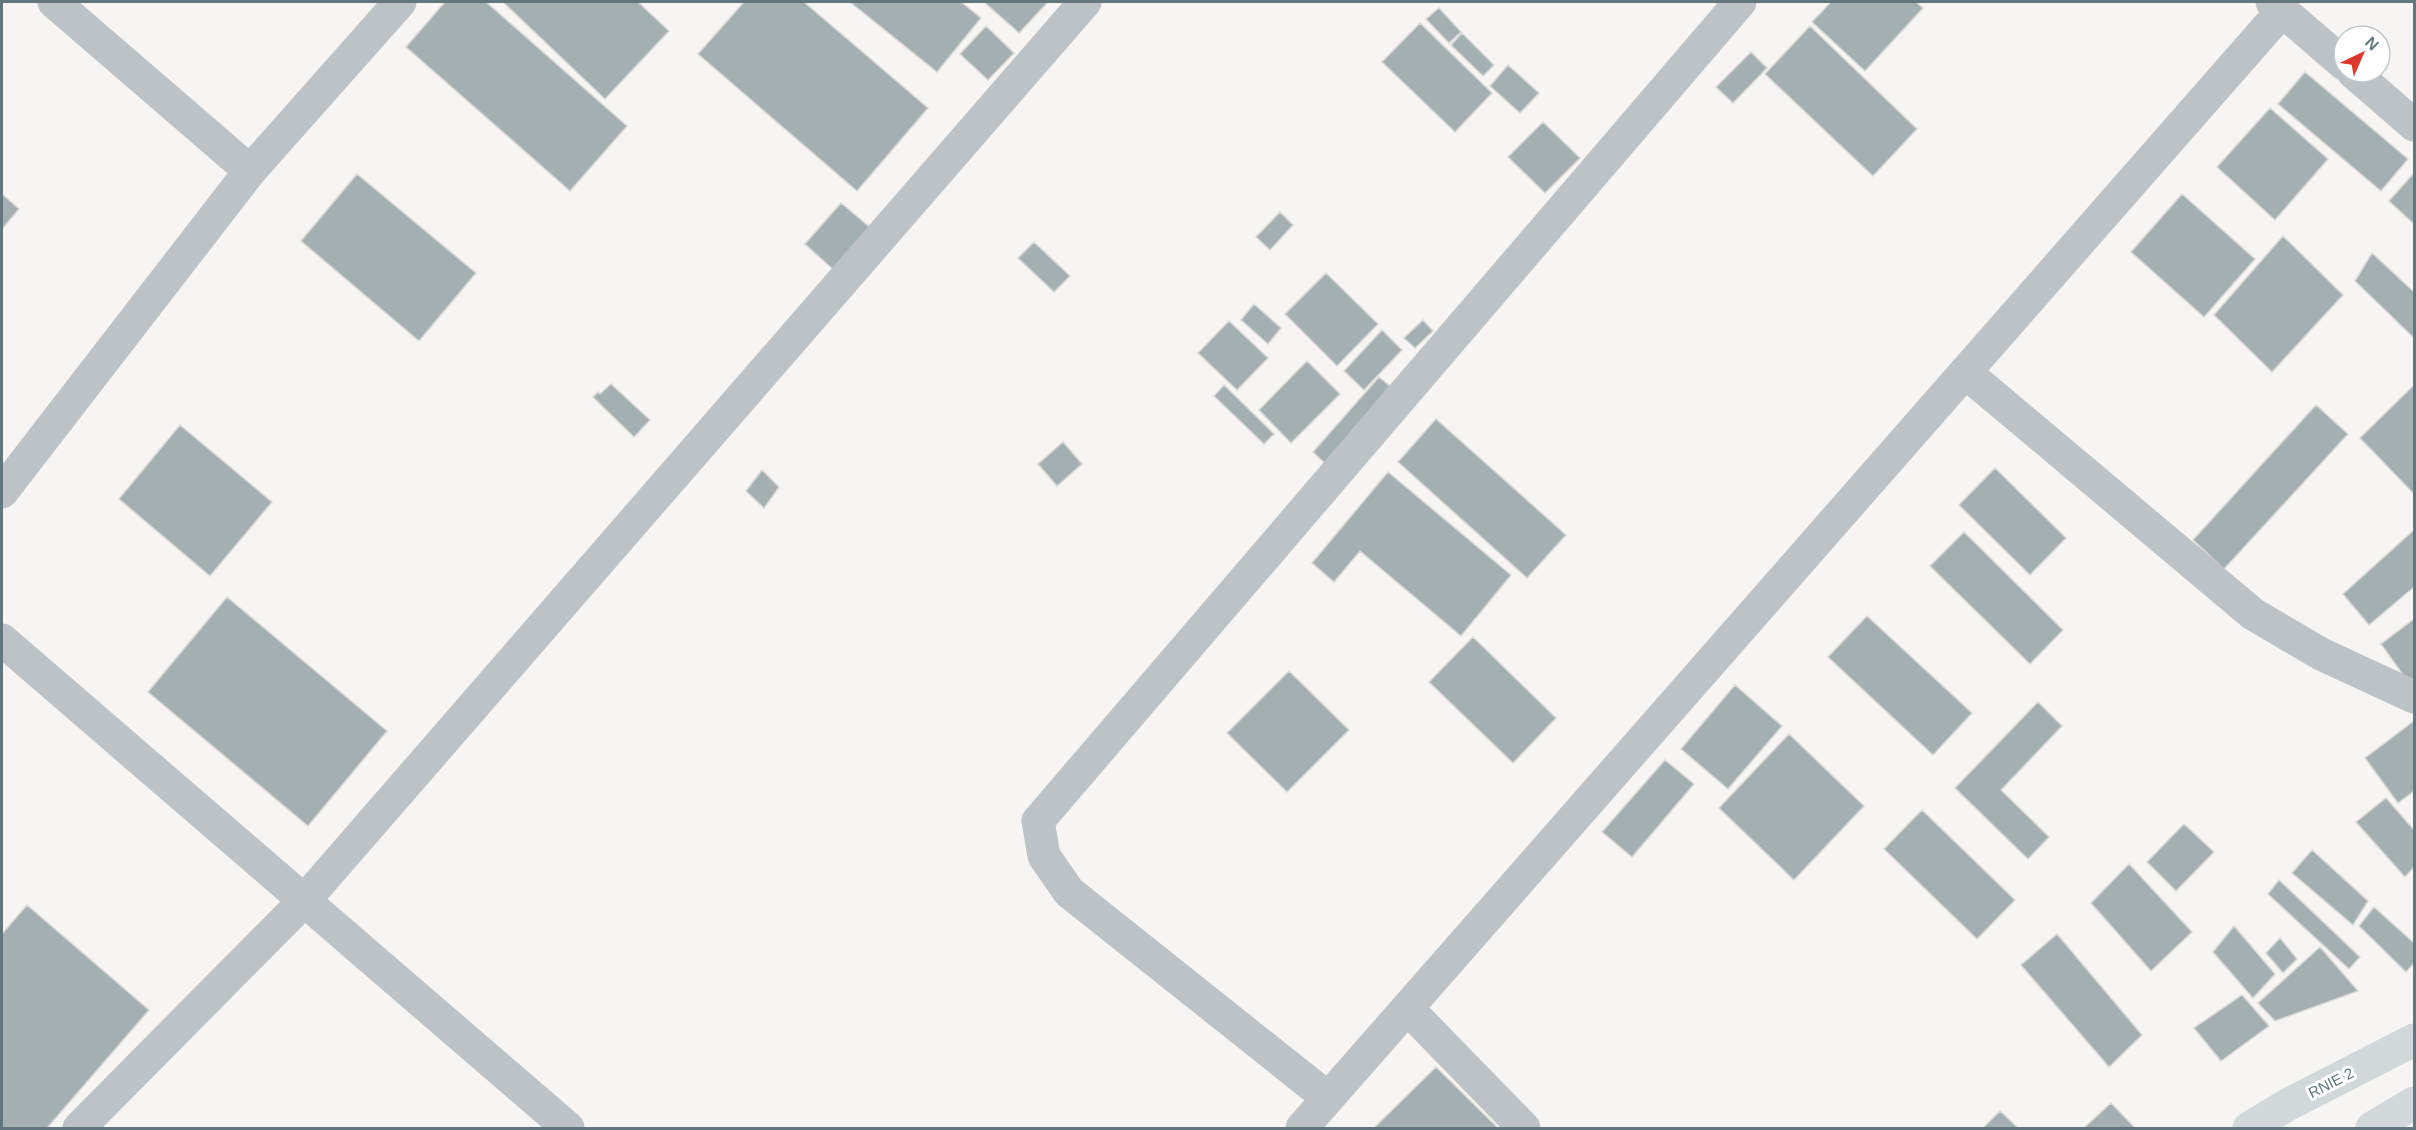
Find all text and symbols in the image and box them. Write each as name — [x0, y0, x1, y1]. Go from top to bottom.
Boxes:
north arrow — [2332, 24, 2392, 84]
text: N — [2362, 33, 2382, 54]
street label: RNIE 2 — [2305, 1064, 2356, 1101]

